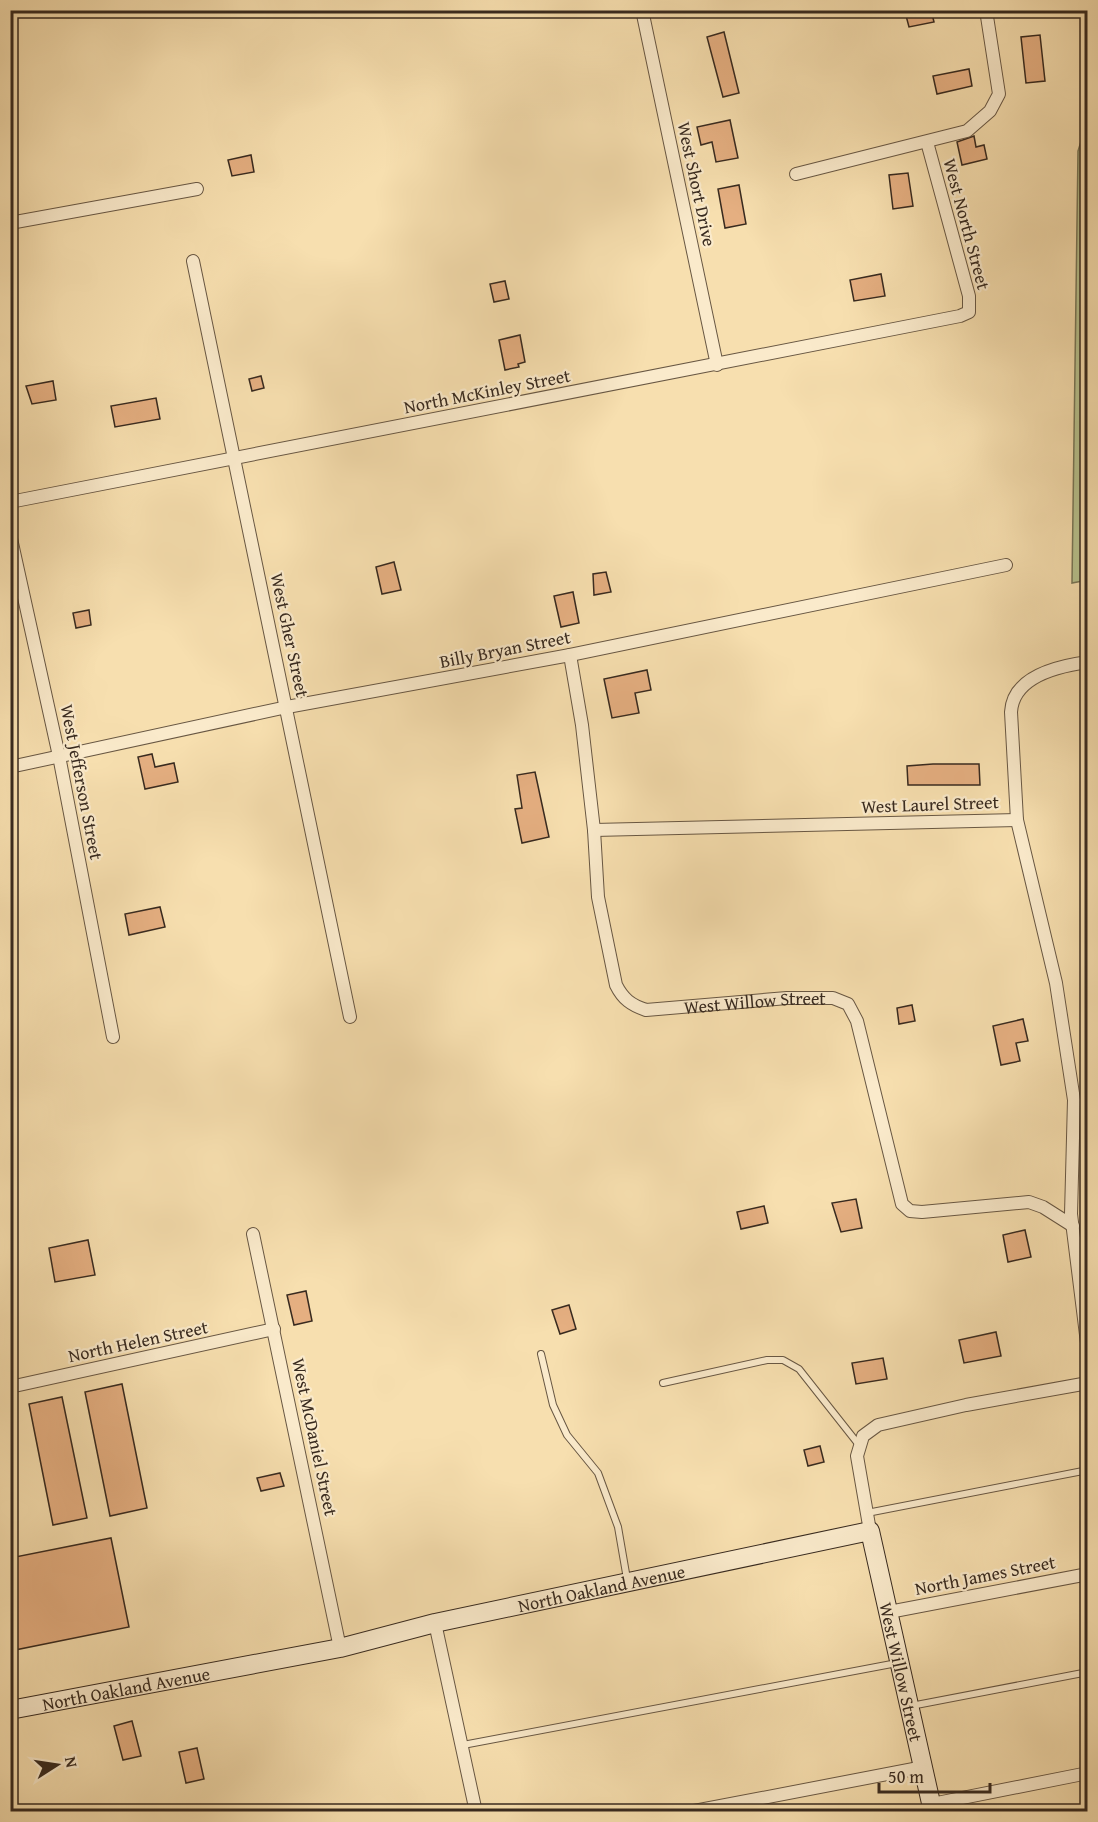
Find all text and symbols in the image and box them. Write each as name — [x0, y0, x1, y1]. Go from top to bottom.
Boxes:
street label: West Short Drive — [671, 119, 723, 249]
street label: West North Street — [937, 155, 998, 293]
street label: North McKinley Street — [401, 361, 573, 420]
street label: West Gher Street — [264, 570, 316, 700]
street label: Billy Bryan Street — [437, 623, 573, 675]
street label: West Jefferson Street — [54, 702, 110, 863]
street label: West Laurel Street — [861, 788, 1000, 820]
street label: West Willow Street — [683, 984, 826, 1020]
street label: North Helen Street — [66, 1313, 211, 1369]
street label: West McDaniel Street — [285, 1356, 345, 1519]
street label: North James Street — [912, 1548, 1058, 1602]
street label: North Oakland Avenue — [515, 1557, 687, 1619]
street label: West Willow Street — [873, 1599, 930, 1745]
street label: North Oakland Avenue — [40, 1659, 212, 1717]
north arrow — [27, 1735, 87, 1795]
text: N — [59, 1754, 85, 1770]
scale bar — [879, 1756, 990, 1794]
text: 50 m — [888, 1763, 924, 1790]

